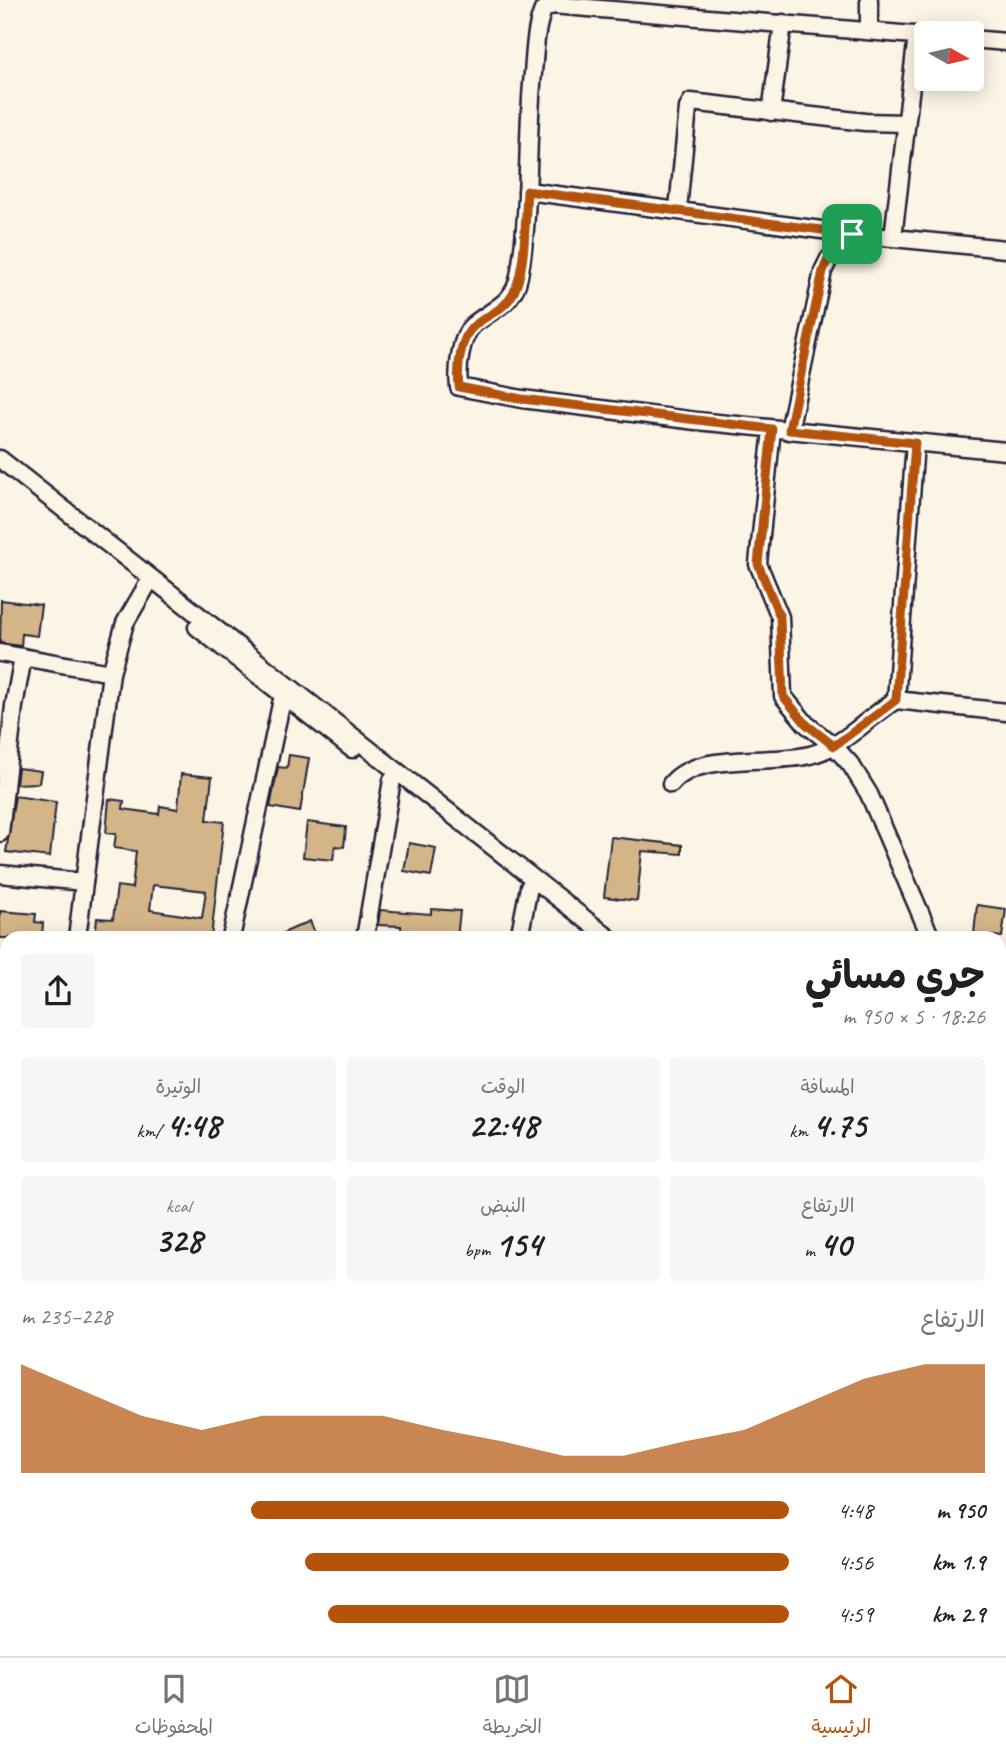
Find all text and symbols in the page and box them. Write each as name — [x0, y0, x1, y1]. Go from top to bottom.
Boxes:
north arrow — [914, 21, 984, 91]
map controls — [914, 21, 984, 91]
pin — [822, 204, 882, 264]
icon: arrive — [833, 215, 871, 253]
text: جري مسائي — [805, 952, 985, 999]
button: share — [21, 954, 95, 1028]
text: 18:26 · 5 × 950 m — [842, 1002, 985, 1031]
text: الوتيرة — [155, 1075, 201, 1099]
text: الوقت — [481, 1075, 525, 1099]
text: المسافة — [801, 1075, 855, 1099]
text: 4:48 — [166, 1103, 220, 1148]
text: 22:48 — [468, 1103, 538, 1148]
text: 4.75 — [813, 1103, 866, 1148]
text: /km — [137, 1119, 166, 1143]
text: km — [789, 1119, 813, 1143]
text: kcal — [166, 1194, 191, 1218]
text: النبض — [480, 1194, 526, 1218]
text: الارتفاع — [801, 1194, 854, 1218]
text: 328 — [155, 1218, 202, 1263]
text: 154 — [495, 1222, 542, 1267]
text: 40 — [820, 1222, 851, 1267]
text: bpm — [464, 1238, 495, 1262]
text: m — [804, 1238, 820, 1262]
text: 228–235 m — [21, 1302, 112, 1331]
text: الارتفاع — [921, 1305, 985, 1334]
text: 4:48 — [837, 1496, 873, 1525]
text: 950 m — [936, 1496, 985, 1525]
text: 4:56 — [837, 1548, 873, 1577]
text: 1.9 km — [932, 1548, 985, 1577]
text: 4:59 — [837, 1600, 873, 1629]
text: 2.9 km — [932, 1600, 985, 1629]
tab: المحفوظات — [135, 1670, 213, 1743]
tab: الخريطة — [483, 1670, 542, 1743]
tab: الرئيسية — [812, 1670, 871, 1743]

